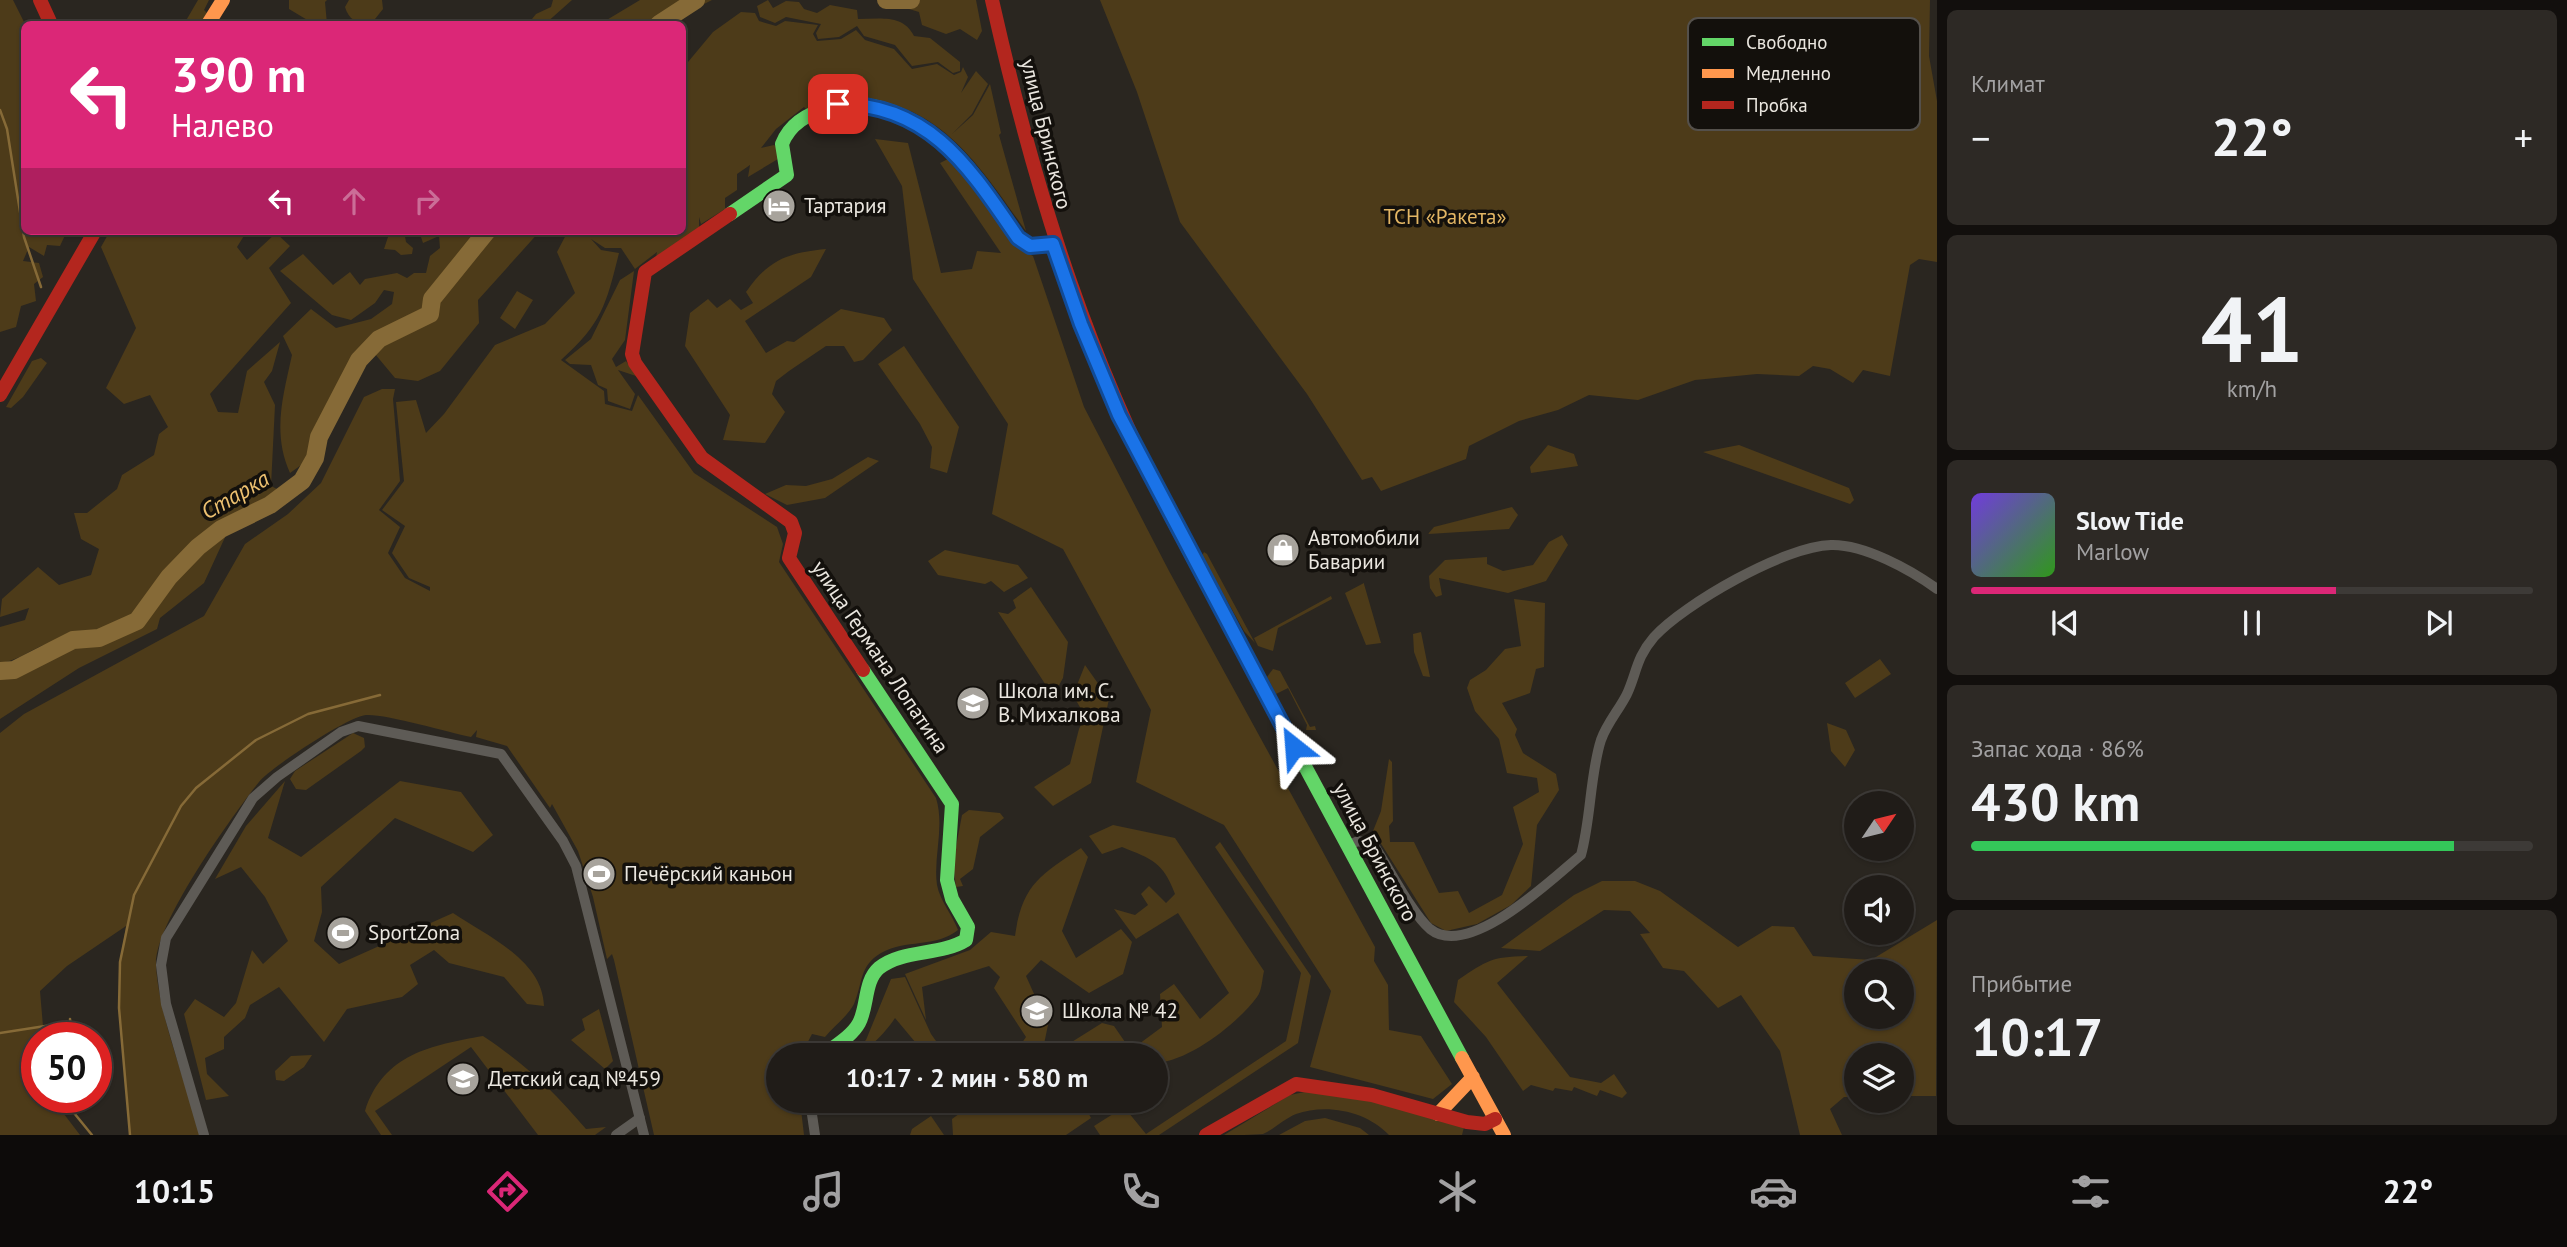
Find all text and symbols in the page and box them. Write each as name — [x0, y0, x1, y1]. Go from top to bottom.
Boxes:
legend — [1688, 18, 1920, 130]
text: Свободно — [1746, 30, 1828, 54]
text: 390 m — [171, 42, 306, 106]
icon: left — [56, 49, 147, 140]
street label: улица Бринского — [1015, 56, 1078, 212]
text: Медленно — [1746, 61, 1831, 85]
text: Климат — [1971, 69, 2045, 98]
pin — [808, 74, 868, 134]
icon: arrive — [819, 85, 857, 123]
text: Пробка — [1746, 93, 1808, 117]
text: 22° — [2211, 103, 2293, 170]
text: Налево — [171, 104, 274, 146]
text: − — [1971, 113, 1990, 162]
text: + — [2514, 113, 2533, 162]
icon: left — [262, 182, 300, 220]
icon: ahead — [335, 182, 373, 220]
icon: right — [408, 182, 446, 220]
hotel icon: Тартария — [760, 187, 798, 225]
place label: Тартария — [804, 192, 886, 219]
park label: ТСН «Ракета» — [1383, 203, 1507, 230]
text: 41 — [2200, 269, 2304, 387]
text: km/h — [2227, 374, 2277, 403]
water label: Старка — [196, 464, 274, 526]
text: Slow Tide — [2076, 504, 2184, 537]
place label: Автомобили Баварии — [1308, 524, 1420, 575]
shop icon: Автомобили Баварии — [1264, 531, 1302, 569]
text: Marlow — [2076, 537, 2149, 566]
street label: улица Германа Лопатина — [806, 555, 955, 758]
icon: previous — [2046, 604, 2084, 642]
icon: pause — [2233, 604, 2271, 642]
icon: next — [2420, 604, 2458, 642]
place label: Школа им. С. В. Михалкова — [998, 677, 1121, 728]
school or university icon: Школа им. С. В. Михалкова — [954, 684, 992, 722]
position arrow — [1257, 710, 1331, 784]
text: Запас хода · 86% — [1971, 734, 2144, 763]
text: 430 km — [1971, 768, 2140, 835]
street label: улица Бринского — [1327, 777, 1424, 926]
north arrow — [1844, 791, 1914, 861]
map controls — [1844, 791, 1914, 1113]
sports icon: Печёрский каньон — [580, 855, 618, 893]
place label: Печёрский каньон — [624, 860, 793, 887]
button: sound — [1844, 875, 1914, 945]
sports icon: SportZona — [324, 914, 362, 952]
place label: SportZona — [368, 919, 460, 946]
button: search — [1844, 959, 1914, 1029]
text: Прибытие — [1971, 969, 2072, 998]
school or university icon: Школа № 42 — [1018, 992, 1056, 1030]
place label: Школа № 42 — [1062, 997, 1178, 1024]
text: 10:17 — [1971, 1003, 2103, 1070]
speed limit sign: 50 — [21, 1022, 112, 1113]
button: layers — [1844, 1043, 1914, 1113]
school or university icon: Детский сад №459 — [444, 1060, 482, 1098]
text: 10:17 · 2 мин · 580 m — [846, 1061, 1088, 1094]
place label: Детский сад №459 — [488, 1065, 661, 1092]
icon: directions — [483, 1167, 532, 1216]
icon: music — [799, 1167, 848, 1216]
icon: phone — [1116, 1167, 1165, 1216]
icon: climate — [1433, 1167, 1482, 1216]
icon: car — [1749, 1167, 1798, 1216]
icon: filters — [2066, 1167, 2115, 1216]
text: 10:15 — [134, 1170, 215, 1212]
text: 22° — [2383, 1170, 2433, 1212]

